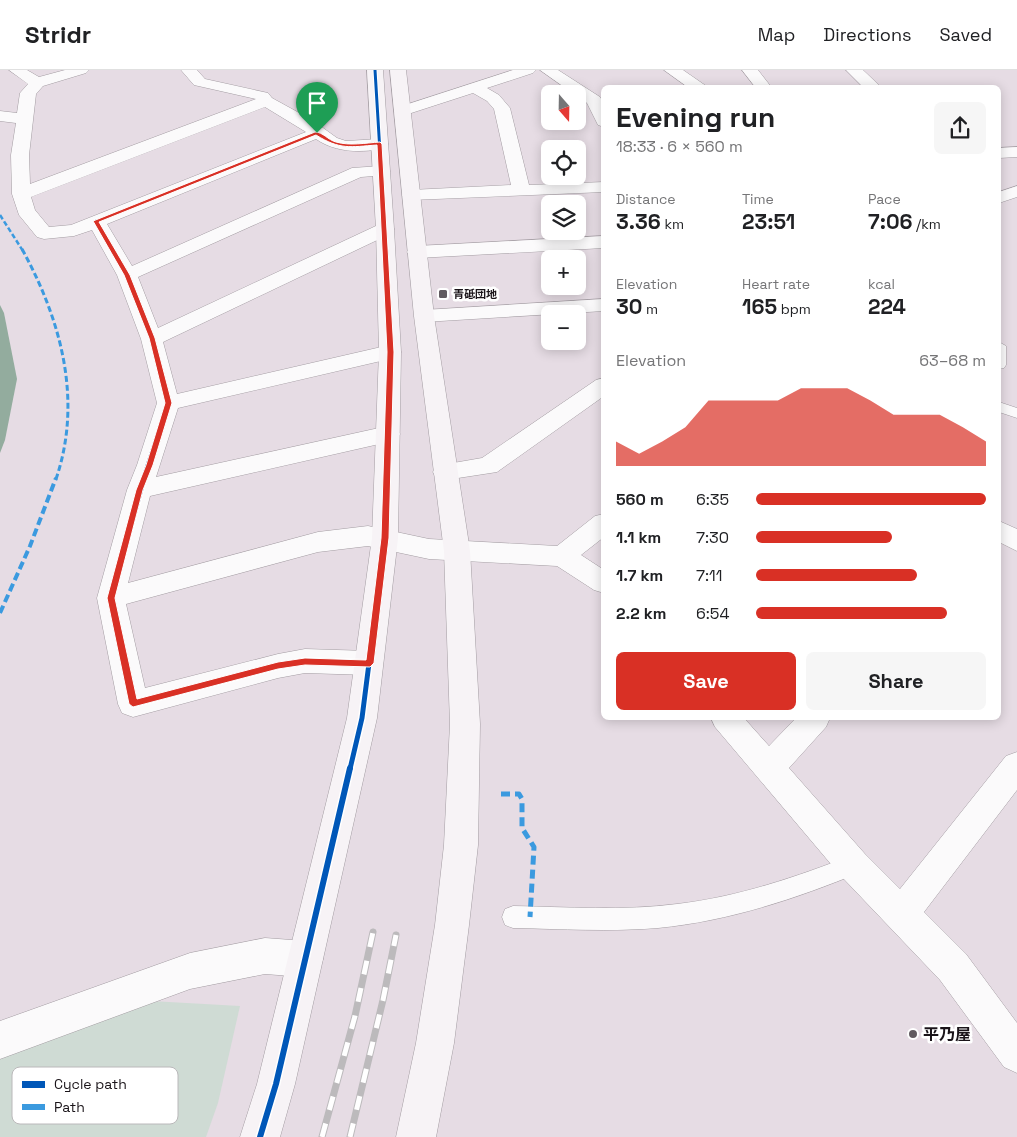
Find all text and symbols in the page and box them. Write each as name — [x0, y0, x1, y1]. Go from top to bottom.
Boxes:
text: Stridr — [25, 19, 91, 50]
text: Map — [758, 23, 795, 46]
text: Directions — [823, 23, 912, 46]
text: Saved — [940, 23, 992, 46]
pin — [296, 82, 338, 133]
north arrow — [541, 85, 586, 130]
map controls — [541, 85, 586, 350]
icon: arrive — [303, 89, 331, 117]
text: Evening run — [616, 99, 775, 135]
button: share — [934, 102, 986, 154]
text: 18:33 · 6 × 560 m — [616, 136, 743, 157]
button: locate — [541, 140, 586, 185]
text: Distance — [616, 190, 676, 208]
text: Time — [742, 190, 774, 208]
text: Pace — [868, 190, 901, 208]
button: layers — [541, 195, 586, 240]
text: 3.36 — [616, 208, 661, 235]
text: 23:51 — [742, 208, 795, 235]
text: 7:06 — [868, 208, 912, 235]
text: km — [661, 215, 684, 233]
text: /km — [912, 215, 941, 233]
button: + — [541, 250, 586, 295]
text: Elevation — [616, 275, 677, 293]
text: Heart rate — [742, 275, 810, 293]
text: kcal — [868, 275, 895, 293]
place label: 青砥団地 — [453, 287, 497, 301]
marker: 青砥団地 — [437, 288, 449, 300]
text: 30 — [616, 293, 642, 320]
text: 165 — [742, 293, 777, 320]
text: 224 — [868, 293, 906, 320]
text: m — [642, 300, 658, 318]
text: bpm — [777, 300, 811, 318]
button: − — [541, 305, 586, 350]
text: Elevation — [616, 350, 686, 371]
text: 63–68 m — [919, 350, 986, 371]
text: 560 m — [616, 489, 664, 510]
text: 6:35 — [696, 489, 729, 510]
text: 1.1 km — [616, 527, 661, 548]
text: 7:30 — [696, 527, 729, 548]
text: 1.7 km — [616, 565, 663, 586]
text: 7:11 — [696, 565, 722, 586]
text: 2.2 km — [616, 603, 667, 624]
text: 6:54 — [696, 603, 729, 624]
button: Save — [616, 652, 796, 710]
button: Share — [806, 652, 986, 710]
place label: 平乃屋 — [923, 1024, 971, 1045]
marker: 平乃屋 — [907, 1028, 919, 1040]
legend — [12, 1067, 178, 1124]
text: Cycle path — [54, 1075, 127, 1093]
text: Path — [54, 1098, 85, 1116]

